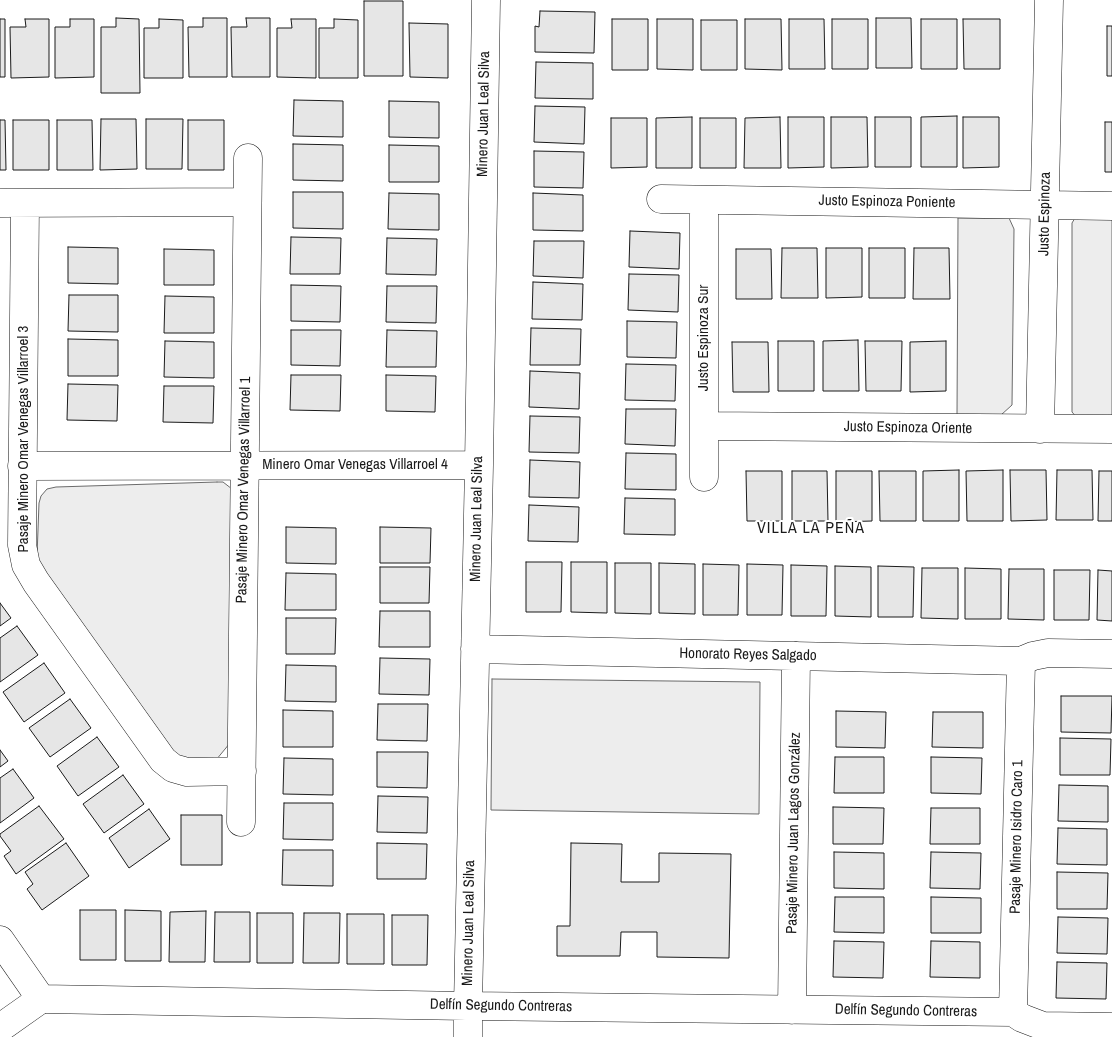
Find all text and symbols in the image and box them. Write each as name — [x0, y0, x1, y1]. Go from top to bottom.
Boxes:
street label: Minero Juan Leal Silva — [474, 51, 494, 177]
street label: Justo Espinoza — [1035, 172, 1055, 256]
street label: Justo Espinoza Poniente — [818, 192, 956, 212]
street label: Justo Espinoza Sur — [695, 285, 713, 391]
street label: Pasaje Minero Omar Venegas Villarroel 3 — [15, 326, 33, 552]
street label: Pasaje Minero Omar Venegas Villarroel 1 — [233, 376, 255, 604]
street label: Justo Espinoza Oriente — [844, 418, 972, 438]
street label: Minero Omar Venegas Villarroel 4 — [262, 456, 448, 474]
street label: Minero Juan Leal Silva — [467, 456, 487, 582]
district label: VILLA LA PEÑA — [755, 519, 867, 539]
street label: Honorato Reyes Salgado — [679, 645, 817, 665]
street label: Pasaje Minero Juan Lagos González — [783, 732, 805, 934]
street label: Pasaje Minero Isidro Caro 1 — [1007, 760, 1027, 914]
street label: Minero Juan Leal Silva — [459, 860, 479, 986]
street label: Delfín Segundo Contreras — [430, 996, 572, 1016]
street label: Delfín Segundo Contreras — [835, 1001, 977, 1021]

